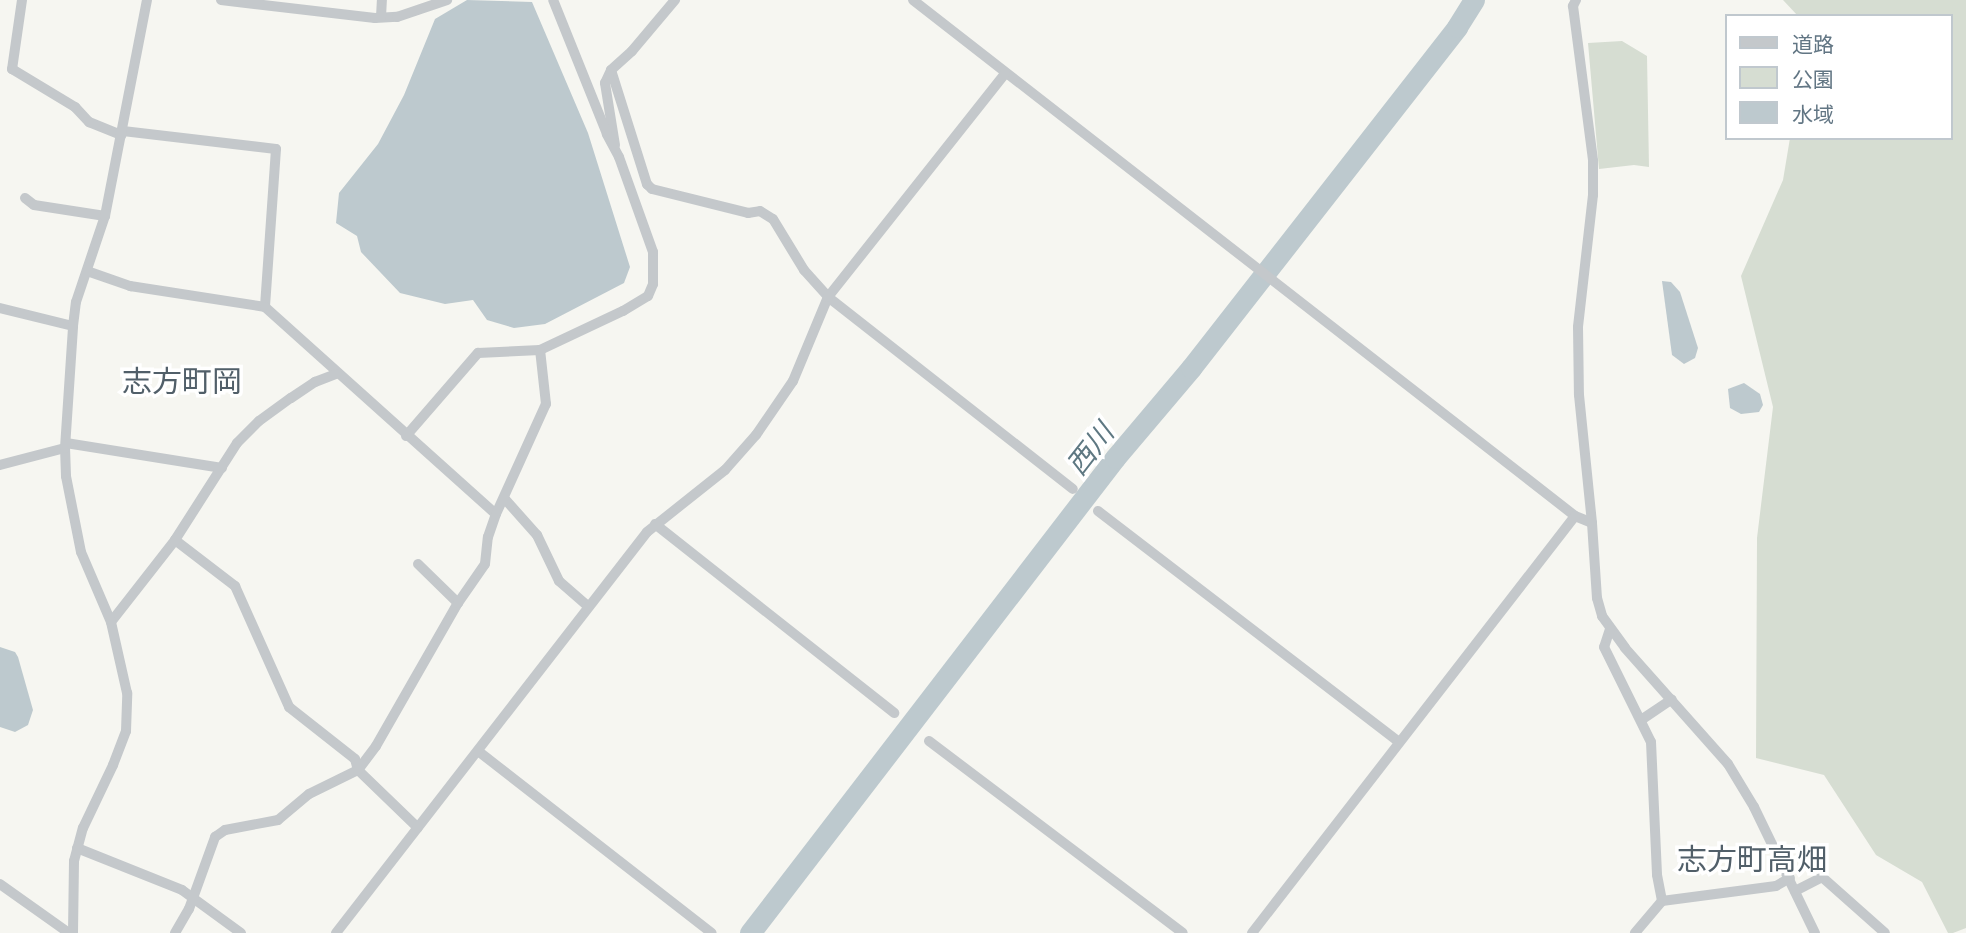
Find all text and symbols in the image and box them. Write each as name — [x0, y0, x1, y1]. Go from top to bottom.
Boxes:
legend — [1724, 14, 1952, 140]
text: 道路 — [1792, 31, 1834, 57]
text: 公園 — [1792, 66, 1834, 92]
text: 水域 — [1792, 101, 1834, 127]
district label: 志方町岡 — [122, 363, 242, 399]
water label: 西川 — [1060, 417, 1120, 481]
district label: 志方町高畑 — [1677, 841, 1827, 877]

